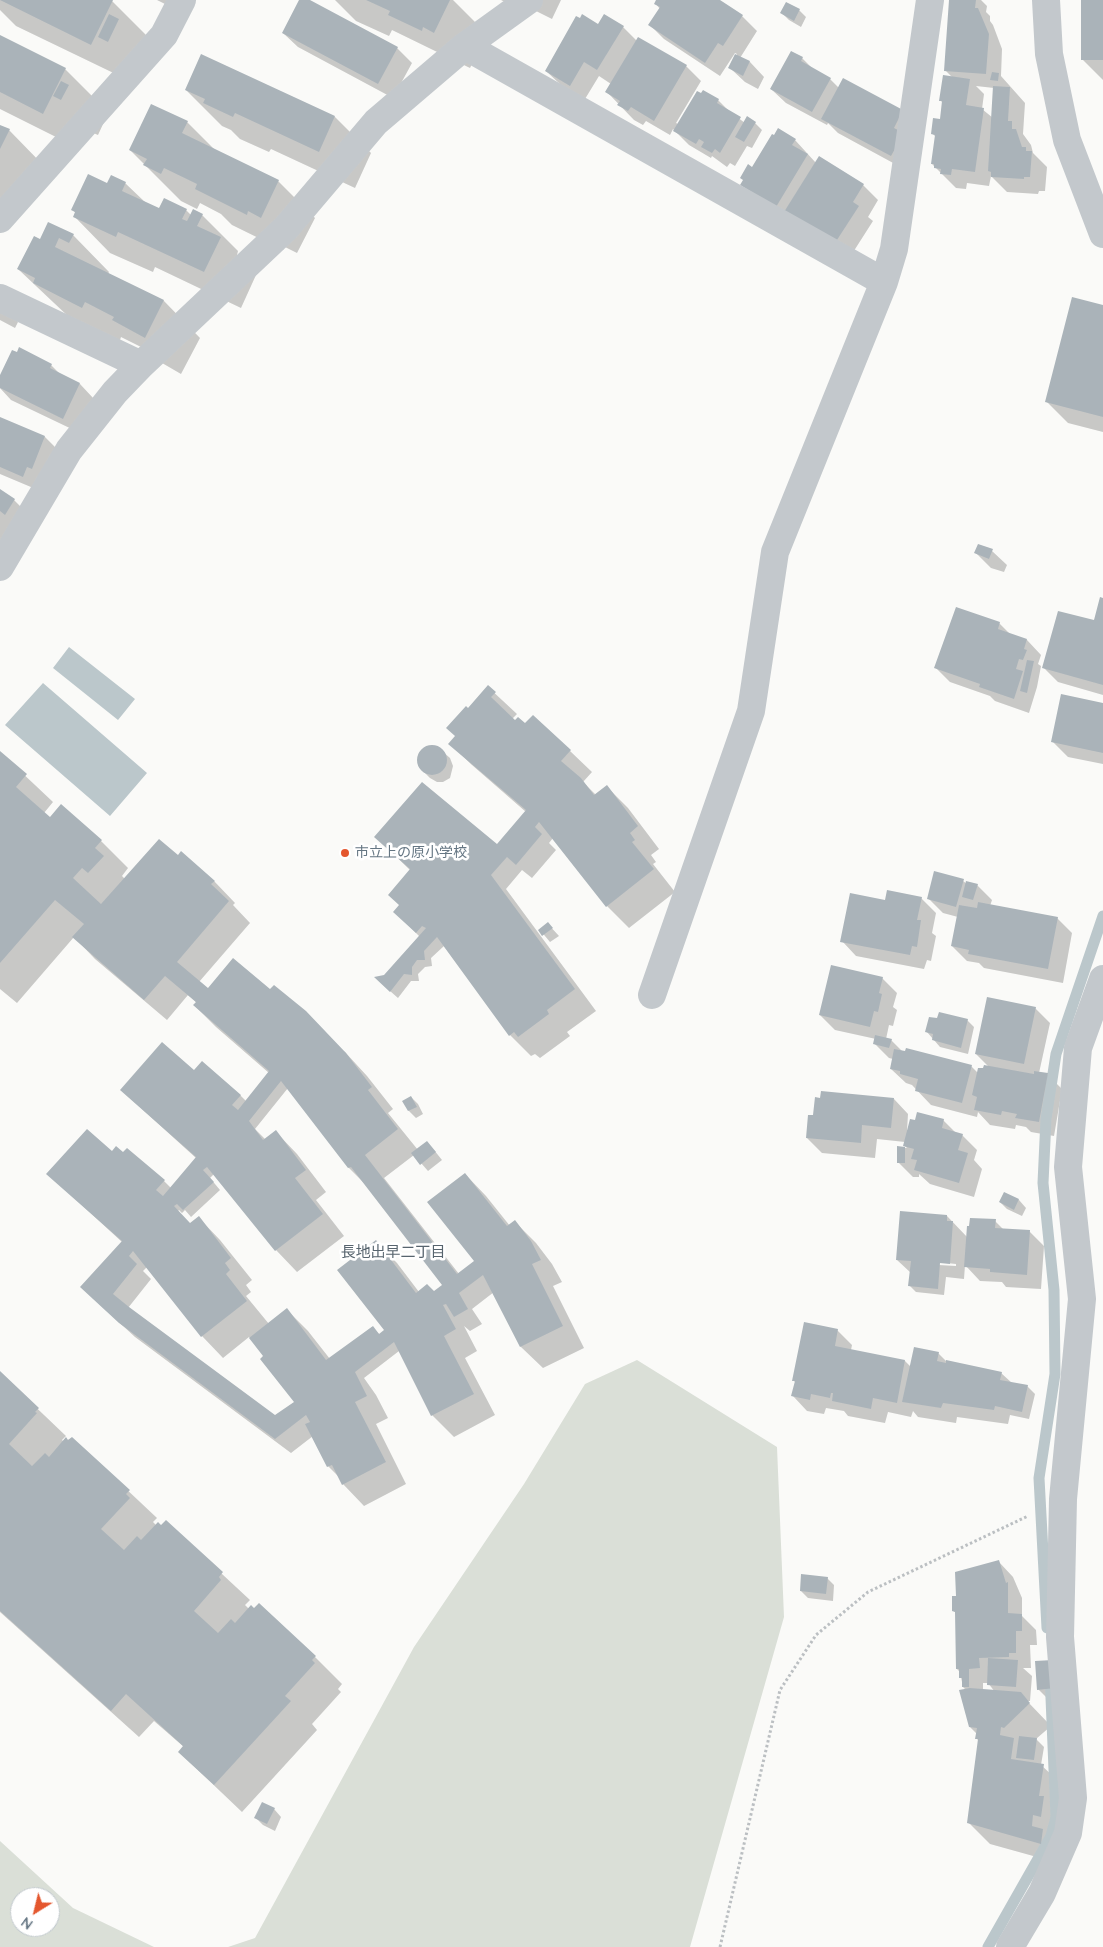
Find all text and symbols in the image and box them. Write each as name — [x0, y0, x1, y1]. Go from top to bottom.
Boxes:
place label: 市立上の原小学校 — [355, 845, 467, 861]
marker: 市立上の原小学校 — [339, 847, 351, 859]
district label: 長地出早二丁目 — [341, 1243, 445, 1261]
north arrow — [10, 1887, 60, 1937]
text: N — [17, 1913, 36, 1934]

